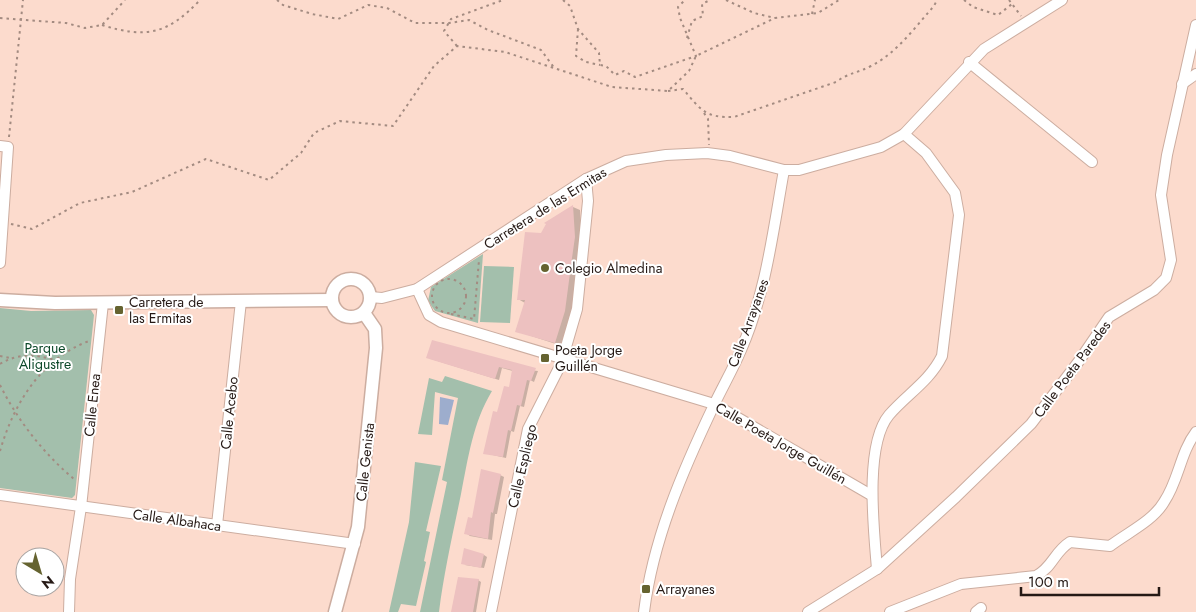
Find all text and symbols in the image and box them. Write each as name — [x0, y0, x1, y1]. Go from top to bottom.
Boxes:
street label: Carretera de las Ermitas — [480, 162, 610, 254]
place label: Colegio Almedina — [555, 258, 662, 278]
marker: Colegio Almedina — [539, 262, 551, 274]
street label: Calle Arrayanes — [723, 276, 773, 370]
place label: Carretera de las Ermitas — [129, 292, 203, 328]
marker: Carretera de las Ermitas — [113, 304, 125, 316]
street label: Calle Poeta Paredes — [1029, 316, 1115, 422]
park label: Parque Aligustre — [19, 338, 71, 374]
place label: Poeta Jorge Guillén — [555, 340, 622, 376]
marker: Poeta Jorge Guillén — [539, 352, 551, 364]
street label: Calle Enea — [79, 373, 105, 437]
street label: Calle Acebo — [215, 375, 243, 450]
street label: Calle Poeta Jorge Guillén — [712, 397, 850, 489]
street label: Calle Genista — [351, 422, 379, 502]
street label: Calle Espliego — [503, 422, 541, 510]
street label: Calle Albahaca — [132, 504, 222, 536]
north arrow — [15, 547, 65, 597]
scale bar — [1021, 564, 1158, 596]
text: N — [37, 571, 59, 594]
text: 100 m — [1028, 571, 1069, 593]
place label: Arrayanes — [656, 579, 715, 599]
marker: Arrayanes — [640, 583, 652, 595]

